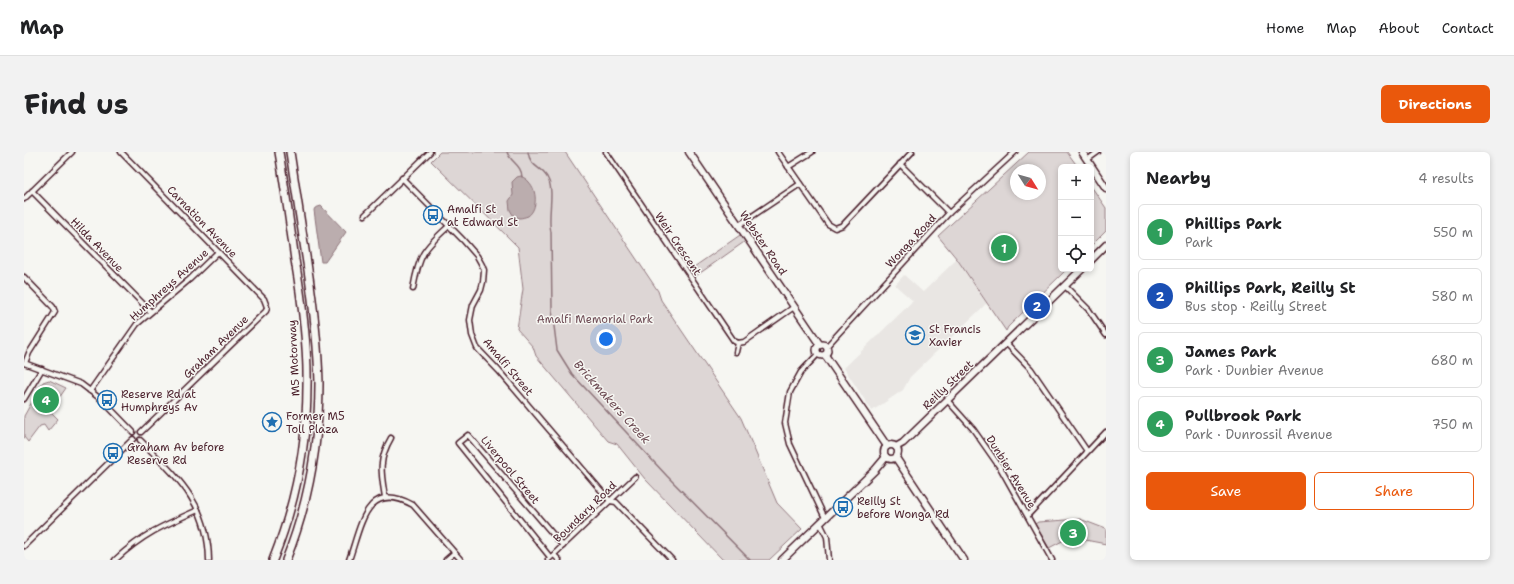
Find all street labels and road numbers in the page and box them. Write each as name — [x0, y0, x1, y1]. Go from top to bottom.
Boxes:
street label: Carnation Avenue — [164, 183, 240, 261]
street label: Webster Road — [736, 208, 790, 278]
street label: Weir Crescent — [651, 209, 705, 279]
street label: Wonga Road — [882, 211, 940, 271]
street label: Hilda Avenue — [67, 214, 127, 276]
street label: Humphreys Avenue — [126, 245, 212, 325]
street label: Graham Avenue — [180, 312, 252, 382]
street label: M5 Motorway — [285, 319, 303, 397]
street label: Amalfi Street — [479, 335, 537, 399]
street label: Reilly Street — [919, 357, 977, 413]
street label: Liverpool Street — [477, 433, 543, 507]
street label: Dunbier Avenue — [983, 433, 1039, 511]
street label: Boundary Road — [550, 478, 620, 546]

